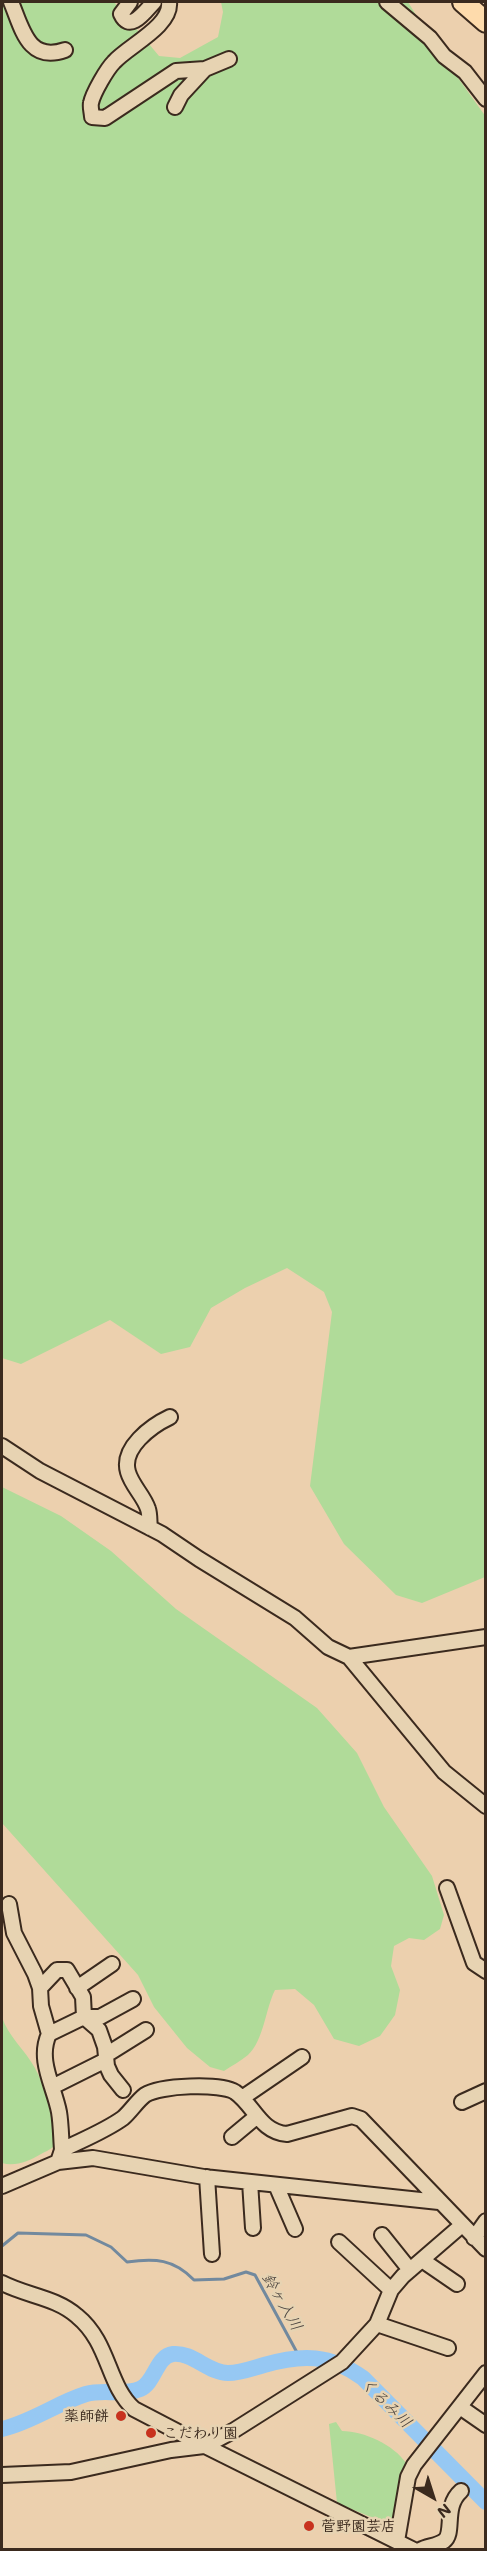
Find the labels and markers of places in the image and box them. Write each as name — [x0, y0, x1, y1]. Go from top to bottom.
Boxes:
place label: 薬師餅 — [64, 2407, 109, 2425]
marker: 薬師餅 — [114, 2409, 128, 2423]
place label: こだわり園 — [163, 2424, 238, 2442]
marker: こだわり園 — [144, 2426, 158, 2440]
place label: 菅野園芸店 — [321, 2517, 396, 2535]
marker: 菅野園芸店 — [302, 2519, 316, 2533]

